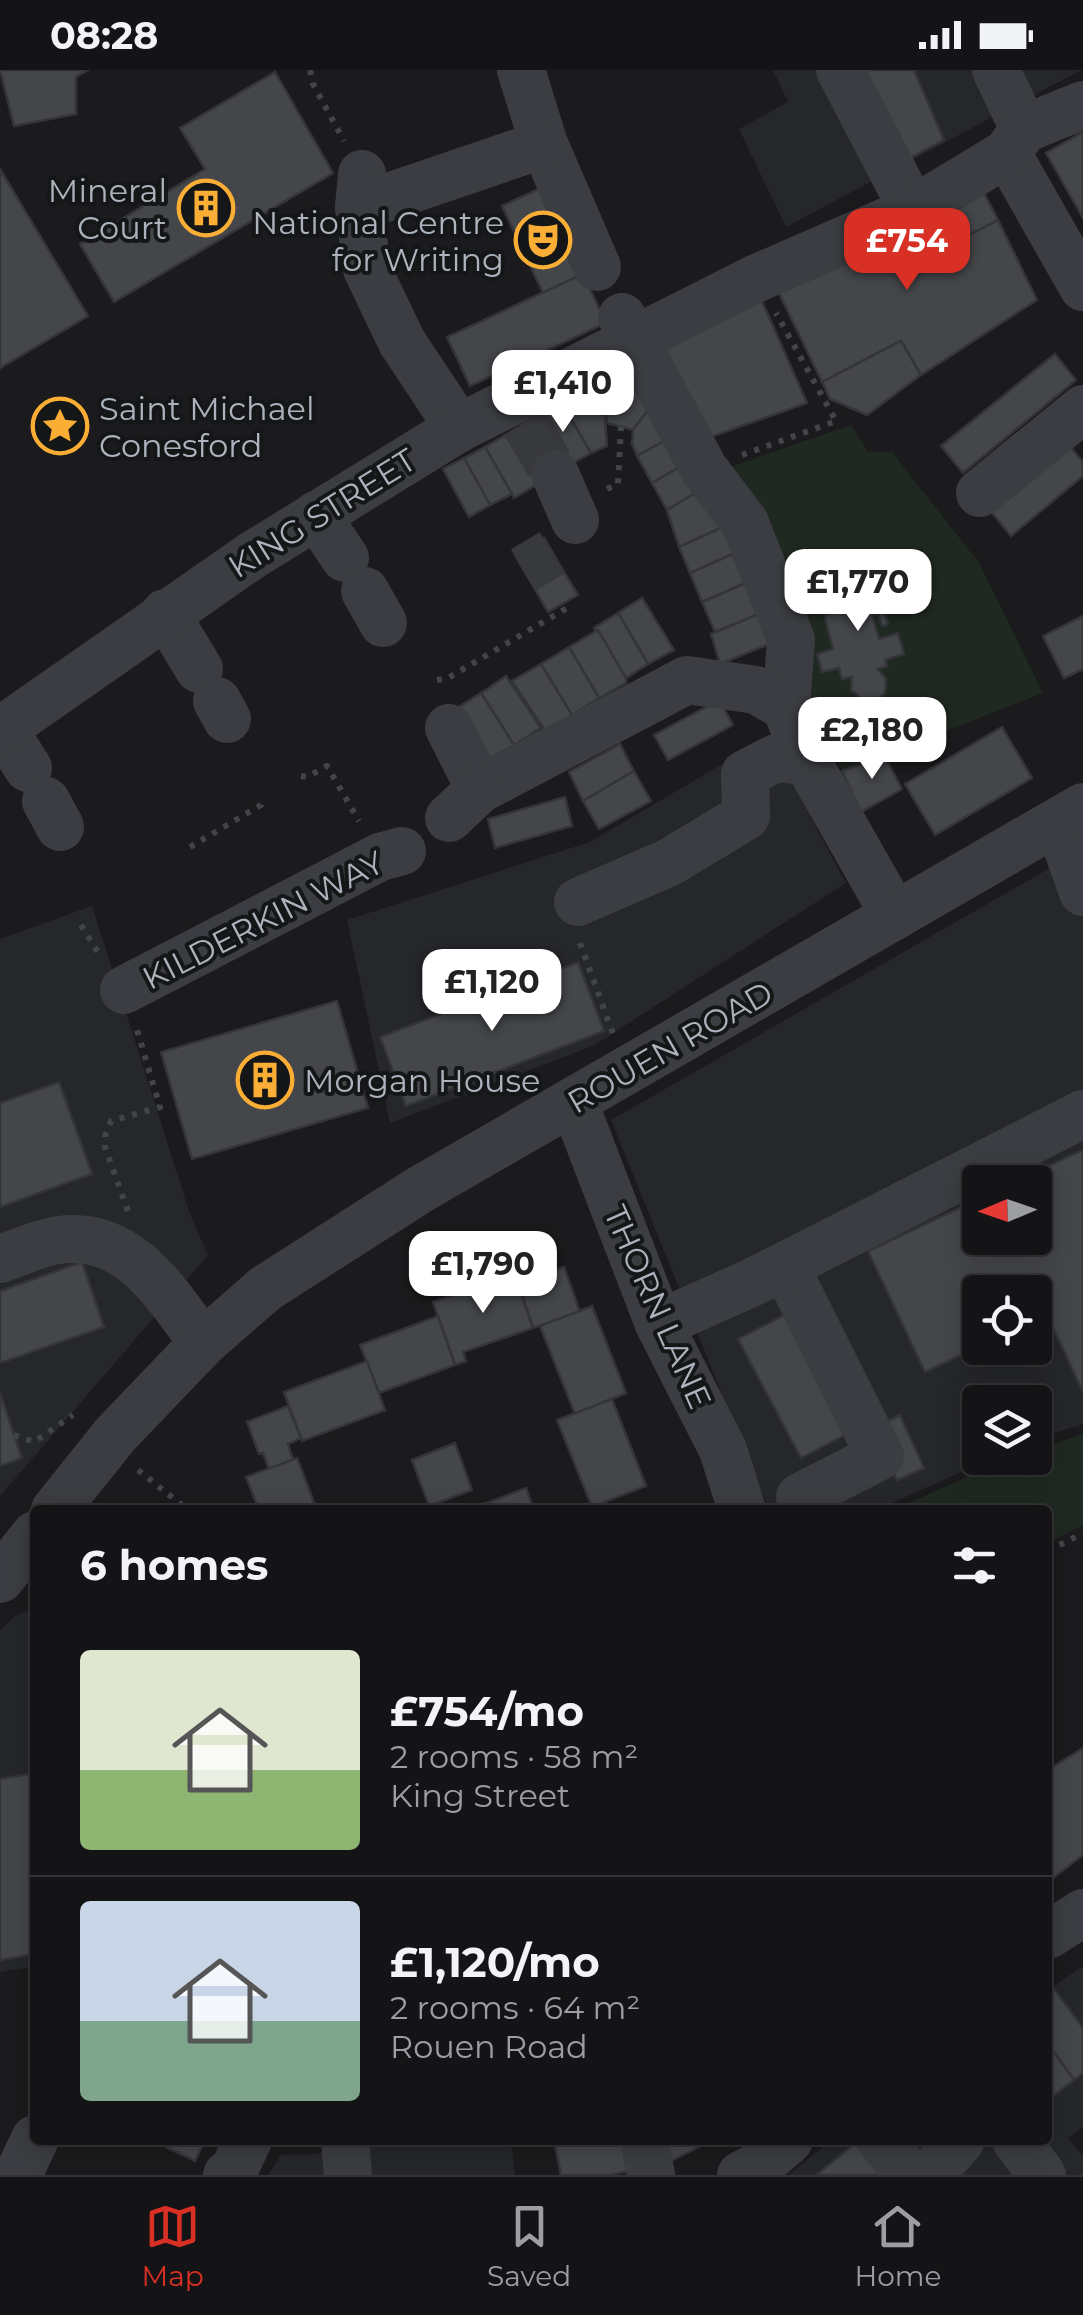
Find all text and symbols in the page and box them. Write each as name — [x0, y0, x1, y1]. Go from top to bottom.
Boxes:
text: 08:28 — [50, 12, 158, 59]
place label: Mineral Court — [48, 171, 167, 247]
building icon: Mineral Court — [176, 178, 236, 238]
place label: National Centre for Writing — [252, 203, 504, 279]
pin: £754 — [848, 208, 966, 293]
theatre icon: National Centre for Writing — [513, 210, 573, 270]
text: £754 — [866, 221, 948, 260]
pin: £1,410 — [482, 350, 644, 435]
text: £1,410 — [514, 363, 612, 402]
place label: Saint Michael Conesford — [99, 389, 315, 465]
place icon: Saint Michael Conesford — [30, 396, 90, 456]
street label: KING STREET — [221, 440, 423, 586]
pin: £1,770 — [777, 549, 939, 634]
text: £1,770 — [807, 562, 909, 601]
pin: £2,180 — [791, 697, 953, 782]
text: £2,180 — [820, 710, 924, 749]
street label: KILDERKIN WAY — [136, 842, 391, 998]
pin: £1,120 — [411, 949, 573, 1034]
text: £1,120 — [444, 962, 540, 1001]
street label: ROUEN ROAD — [561, 973, 779, 1121]
building icon: Morgan House — [235, 1050, 295, 1110]
place label: Morgan House — [304, 1061, 540, 1100]
north arrow — [962, 1165, 1052, 1255]
map controls — [962, 1165, 1052, 1475]
street label: THORN LANE — [596, 1199, 720, 1415]
pin: £1,790 — [402, 1231, 564, 1316]
text: £1,790 — [431, 1244, 535, 1283]
button: locate — [962, 1275, 1052, 1365]
button: layers — [962, 1385, 1052, 1475]
icon: filters — [947, 1538, 1002, 1593]
text: 6 homes — [80, 1539, 268, 1591]
text: £754/mo — [390, 1685, 584, 1737]
icon: home — [160, 1690, 280, 1810]
text: 2 rooms · 58 m² — [390, 1737, 638, 1776]
text: King Street — [390, 1776, 570, 1815]
text: £1,120/mo — [390, 1936, 600, 1988]
icon: home — [160, 1941, 280, 2061]
text: 2 rooms · 64 m² — [390, 1988, 640, 2027]
text: Rouen Road — [390, 2027, 588, 2066]
tab: Map — [142, 2199, 204, 2293]
tab: Saved — [487, 2199, 571, 2293]
tab: Home — [854, 2199, 941, 2293]

